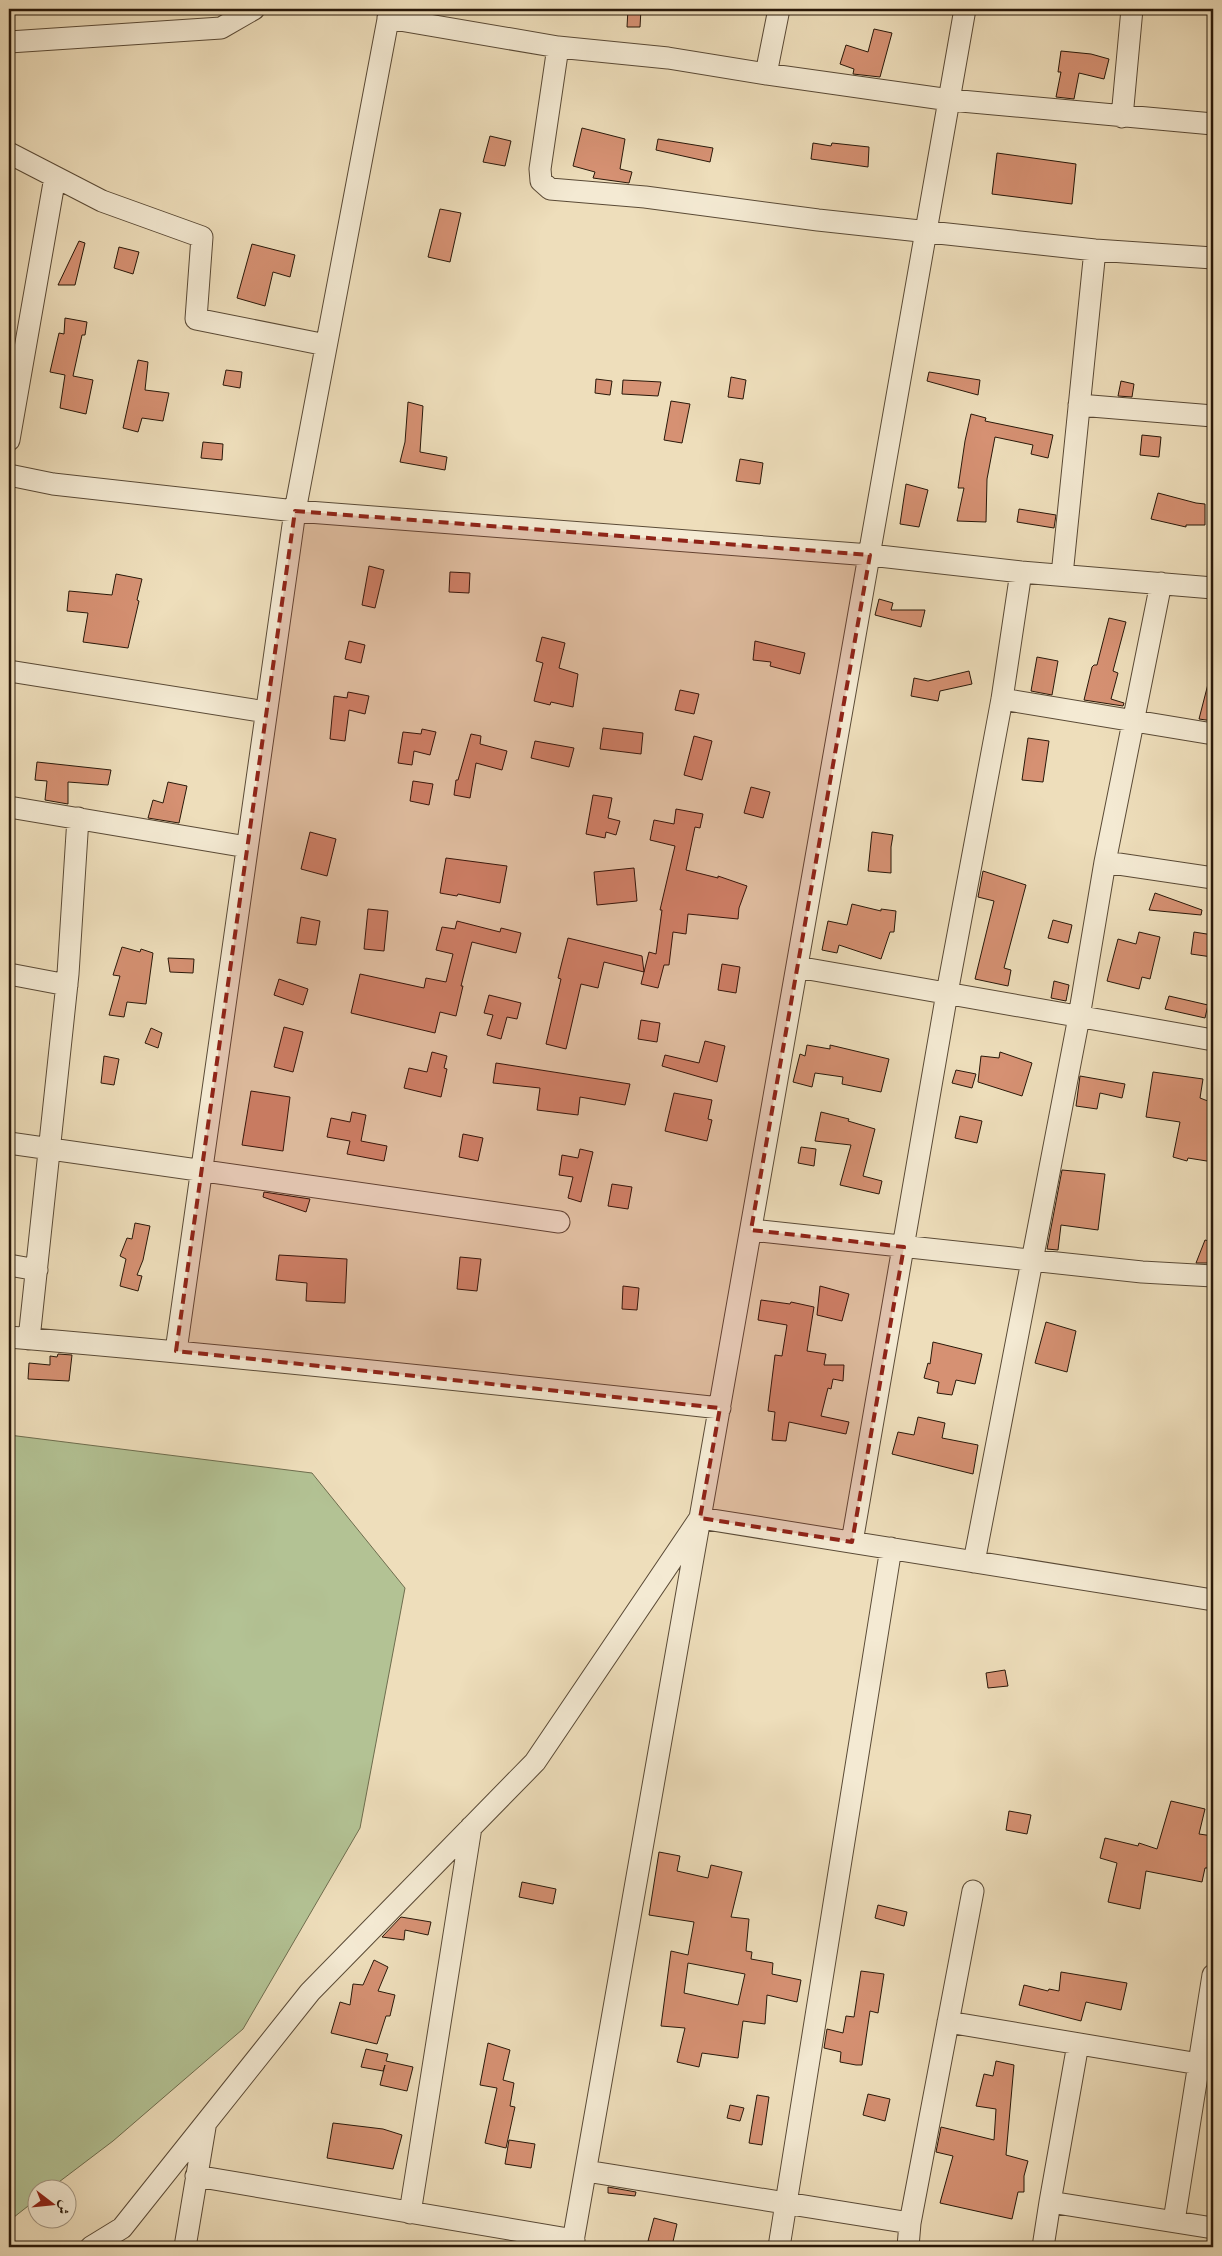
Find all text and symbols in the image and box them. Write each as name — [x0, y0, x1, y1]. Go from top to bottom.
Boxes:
north arrow — [28, 2178, 78, 2228]
text: ش — [54, 2198, 74, 2217]

